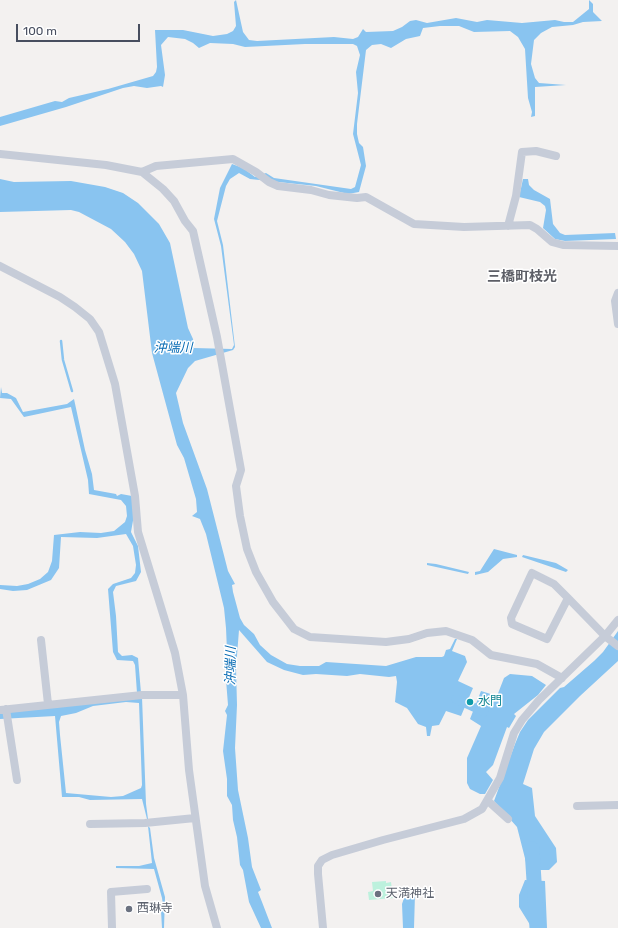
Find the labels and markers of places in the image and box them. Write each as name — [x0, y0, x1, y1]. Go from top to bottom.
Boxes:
place label: 水門 — [478, 695, 502, 709]
marker: 水門 — [465, 697, 475, 707]
place label: 天満神社 — [386, 887, 434, 901]
marker: 天満神社 — [373, 889, 383, 899]
place label: 西琳寺 — [137, 902, 173, 916]
marker: 西琳寺 — [124, 904, 134, 914]

